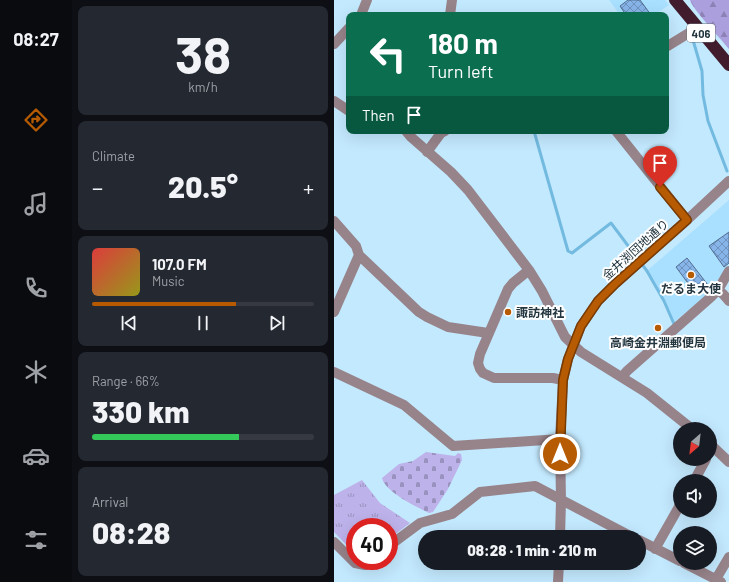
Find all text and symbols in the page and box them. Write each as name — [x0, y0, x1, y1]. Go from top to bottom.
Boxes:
text: 38 — [175, 22, 231, 84]
road number: 406 — [687, 24, 715, 42]
text: 180 m — [428, 26, 498, 60]
text: 08:27 — [13, 28, 59, 50]
icon: left — [362, 28, 414, 80]
text: Turn left — [428, 60, 494, 82]
text: km/h — [188, 79, 218, 95]
icon: arrive — [403, 104, 425, 126]
icon: directions — [22, 106, 50, 134]
text: Then — [362, 106, 395, 124]
pin — [643, 146, 677, 187]
text: Climate — [92, 148, 135, 164]
icon: arrive — [649, 152, 671, 174]
text: 20.5° — [168, 168, 238, 204]
text: − — [92, 174, 103, 200]
text: + — [303, 174, 314, 200]
icon: music — [22, 190, 50, 218]
street label: 金井渕団地通り — [599, 216, 671, 282]
text: 107.0 FM — [152, 255, 207, 273]
marker: だるま大使 — [686, 270, 696, 280]
text: Music — [152, 273, 185, 289]
icon: phone — [22, 274, 50, 302]
place label: だるま大使 — [661, 281, 721, 295]
place label: 諏訪神社 — [516, 305, 564, 319]
marker: 諏訪神社 — [503, 307, 513, 317]
icon: previous — [118, 312, 140, 334]
icon: pause — [192, 312, 214, 334]
icon: next — [266, 312, 288, 334]
marker: 高崎金井淵郵便局 — [653, 323, 663, 333]
place label: 高崎金井淵郵便局 — [610, 335, 706, 349]
icon: climate — [22, 358, 50, 386]
text: Range · 66% — [92, 373, 160, 389]
text: 330 km — [92, 393, 190, 429]
north arrow — [673, 422, 717, 466]
map controls — [673, 422, 717, 570]
position arrow — [539, 433, 581, 475]
icon: car — [22, 442, 50, 470]
button: sound — [673, 474, 717, 518]
text: Arrival — [92, 494, 128, 510]
text: 08:28 — [92, 514, 170, 550]
speed limit sign: 40 — [346, 518, 398, 570]
icon: filters — [22, 526, 50, 554]
button: layers — [673, 526, 717, 570]
text: 08:28 · 1 min · 210 m — [467, 541, 597, 559]

